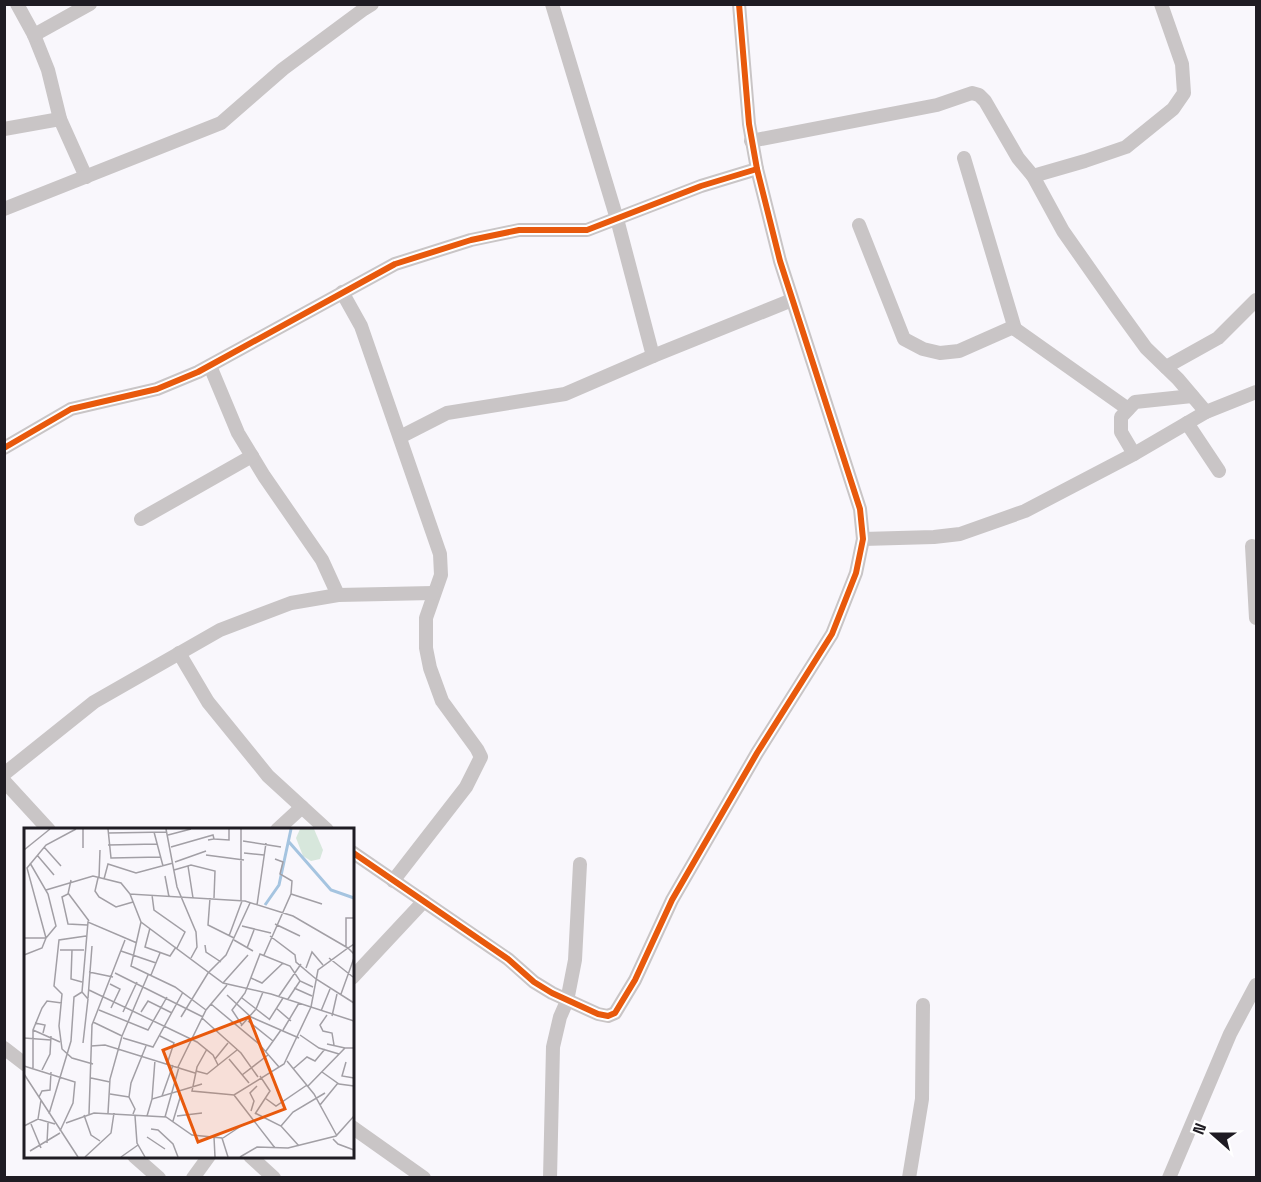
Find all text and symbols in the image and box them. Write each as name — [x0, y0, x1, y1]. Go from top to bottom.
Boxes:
inset map — [24, 828, 354, 1158]
north arrow — [1183, 1104, 1243, 1164]
text: N — [1188, 1120, 1211, 1138]

